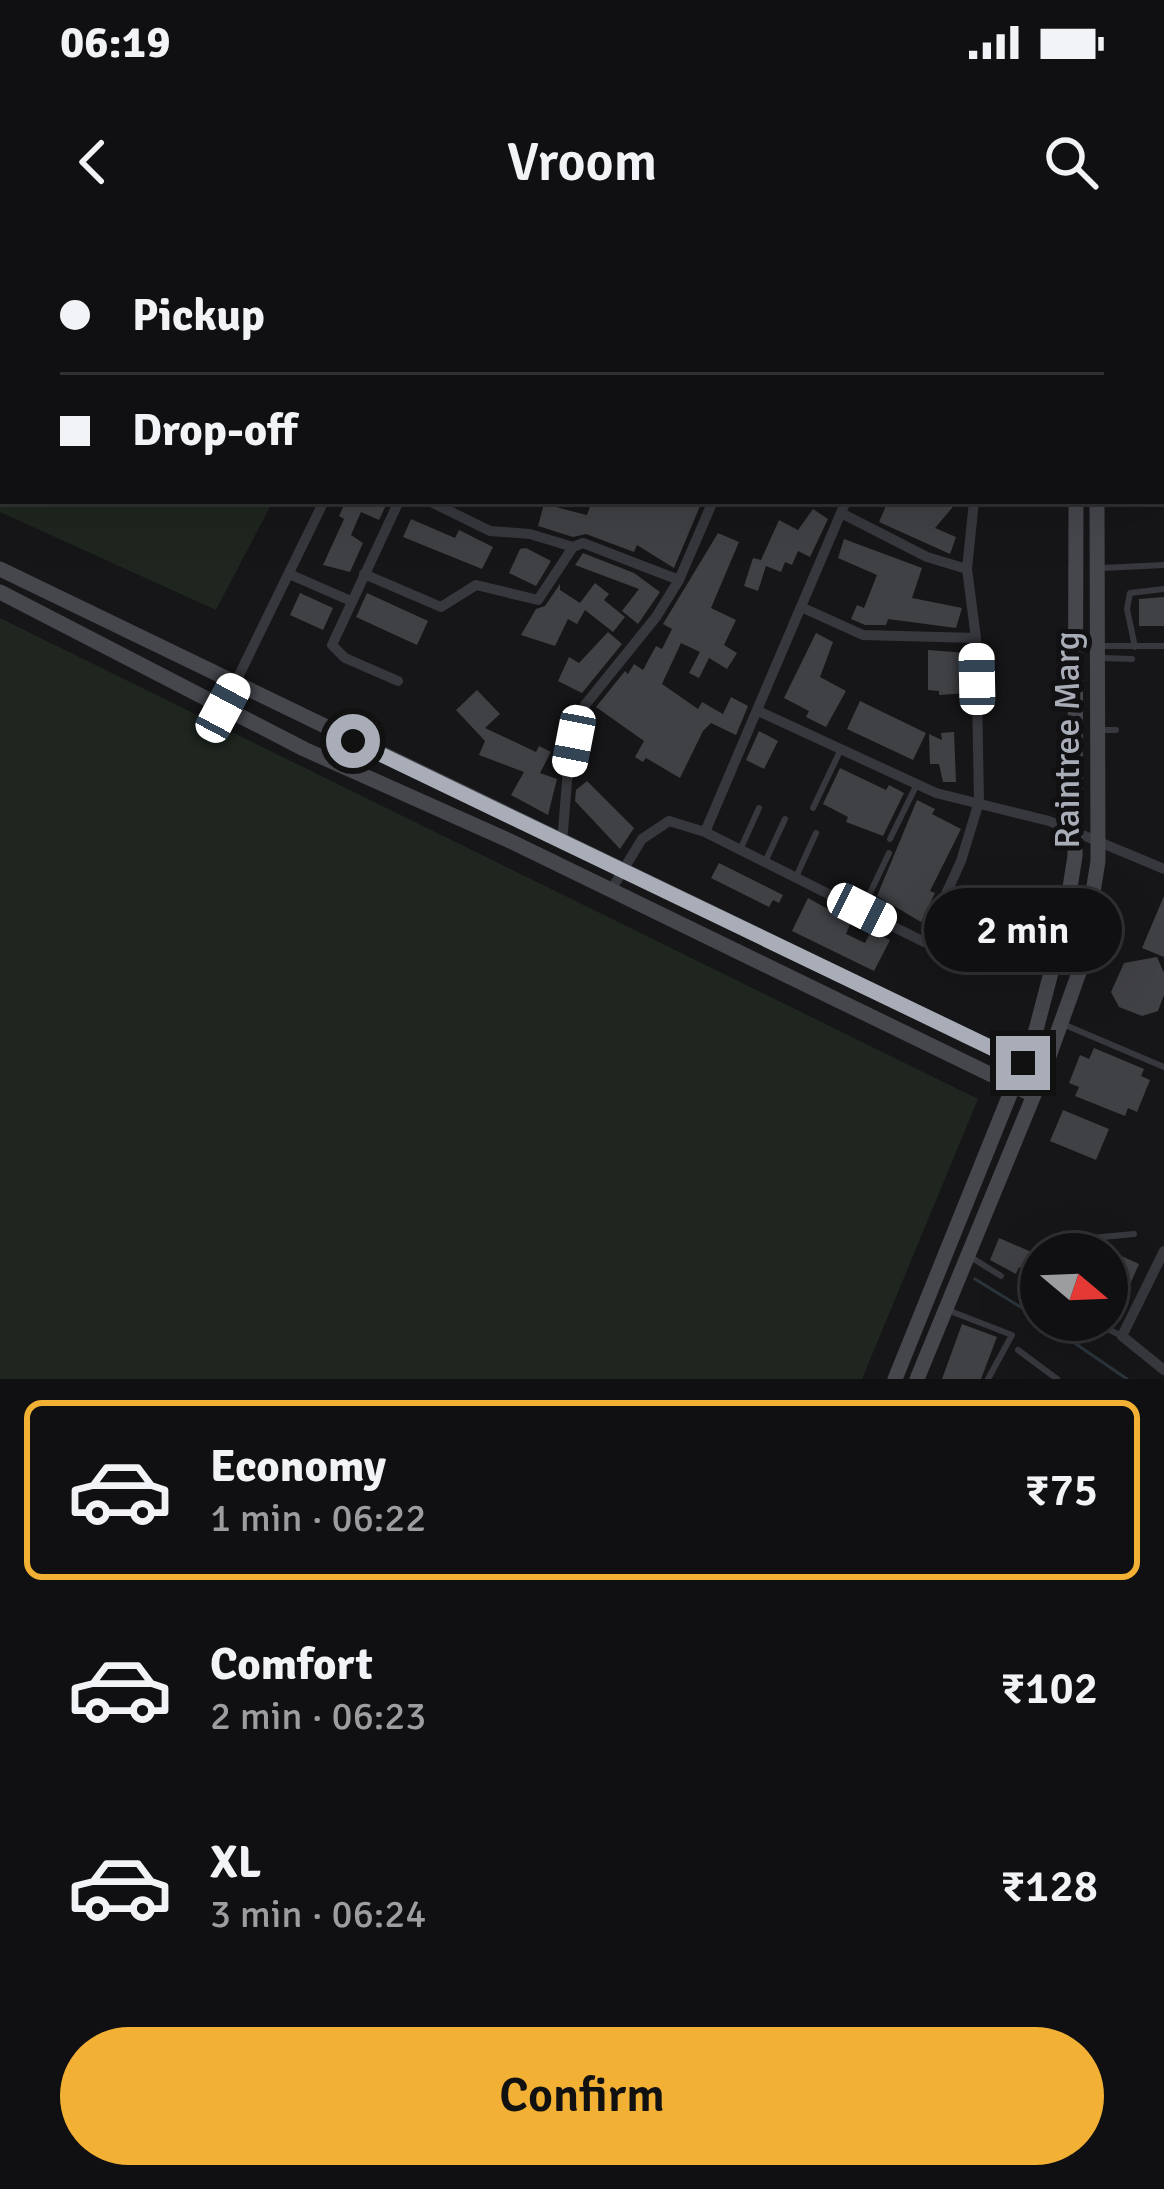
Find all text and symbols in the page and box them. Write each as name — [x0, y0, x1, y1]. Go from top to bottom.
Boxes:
text: 06:19 — [60, 15, 170, 70]
icon: back — [60, 129, 126, 195]
text: Vroom — [507, 129, 657, 196]
icon: search — [1038, 129, 1104, 195]
text: Pickup — [132, 288, 265, 343]
text: Drop-off — [132, 403, 297, 458]
street label: Raintree Marg — [1045, 631, 1090, 849]
car — [958, 643, 996, 715]
car — [190, 668, 256, 748]
car — [549, 702, 599, 780]
route start — [326, 714, 380, 768]
car — [822, 878, 902, 942]
callout: 2 min — [924, 889, 1122, 973]
text: 2 min — [976, 906, 1070, 954]
route end — [996, 1036, 1050, 1090]
north arrow — [1020, 1233, 1128, 1341]
map controls — [1020, 1233, 1128, 1341]
icon: car — [66, 1436, 174, 1544]
text: Economy — [210, 1439, 386, 1494]
text: ₹75 — [1025, 1463, 1098, 1518]
text: 1 min · 06:22 — [210, 1494, 426, 1542]
icon: car — [66, 1634, 174, 1742]
text: Comfort — [210, 1637, 373, 1692]
text: ₹102 — [1001, 1661, 1098, 1716]
text: 2 min · 06:23 — [210, 1692, 426, 1740]
icon: car — [66, 1832, 174, 1940]
text: XL — [210, 1835, 261, 1890]
text: ₹128 — [1001, 1859, 1098, 1914]
text: 3 min · 06:24 — [210, 1890, 426, 1938]
button: Confirm — [60, 2027, 1104, 2165]

